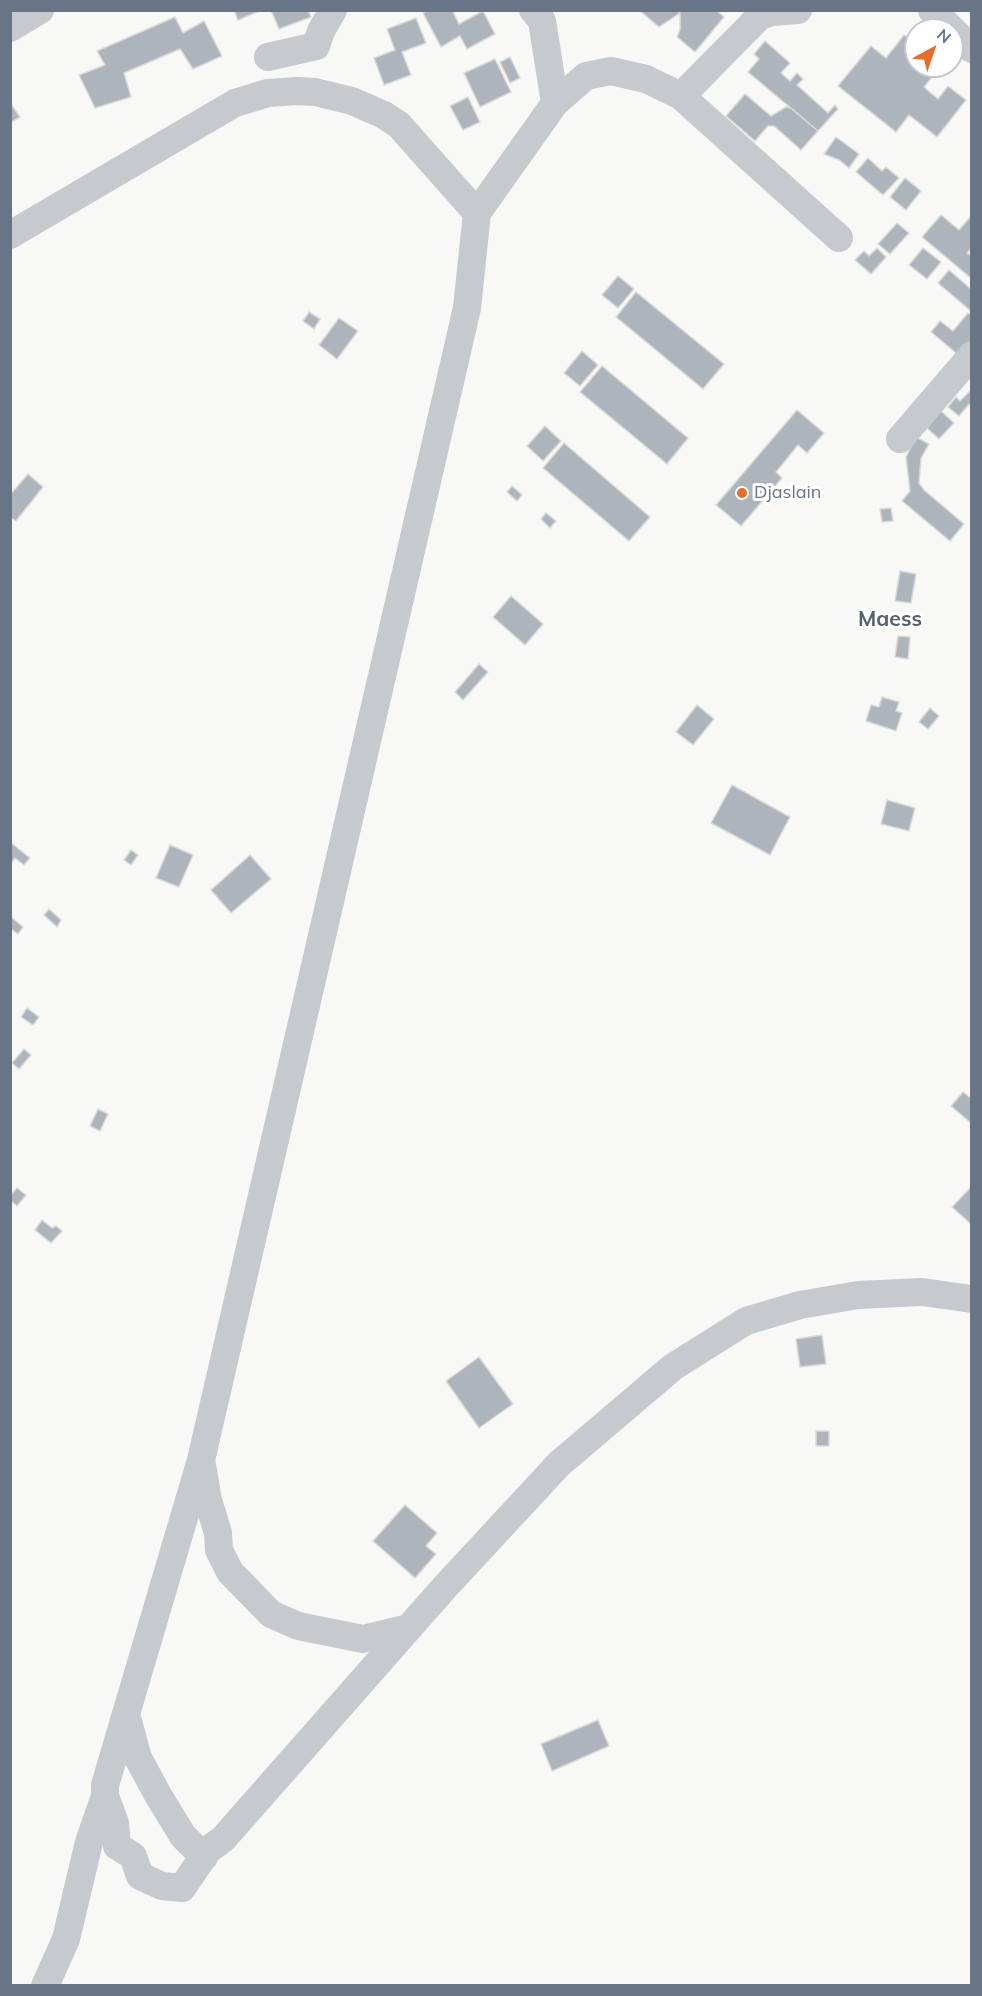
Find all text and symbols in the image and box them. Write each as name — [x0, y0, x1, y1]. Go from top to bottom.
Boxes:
north arrow — [904, 18, 964, 78]
text: N — [933, 24, 955, 47]
place label: Djaslain — [754, 482, 821, 504]
marker: Djaslain — [735, 486, 749, 500]
district label: Maess — [858, 607, 922, 633]

